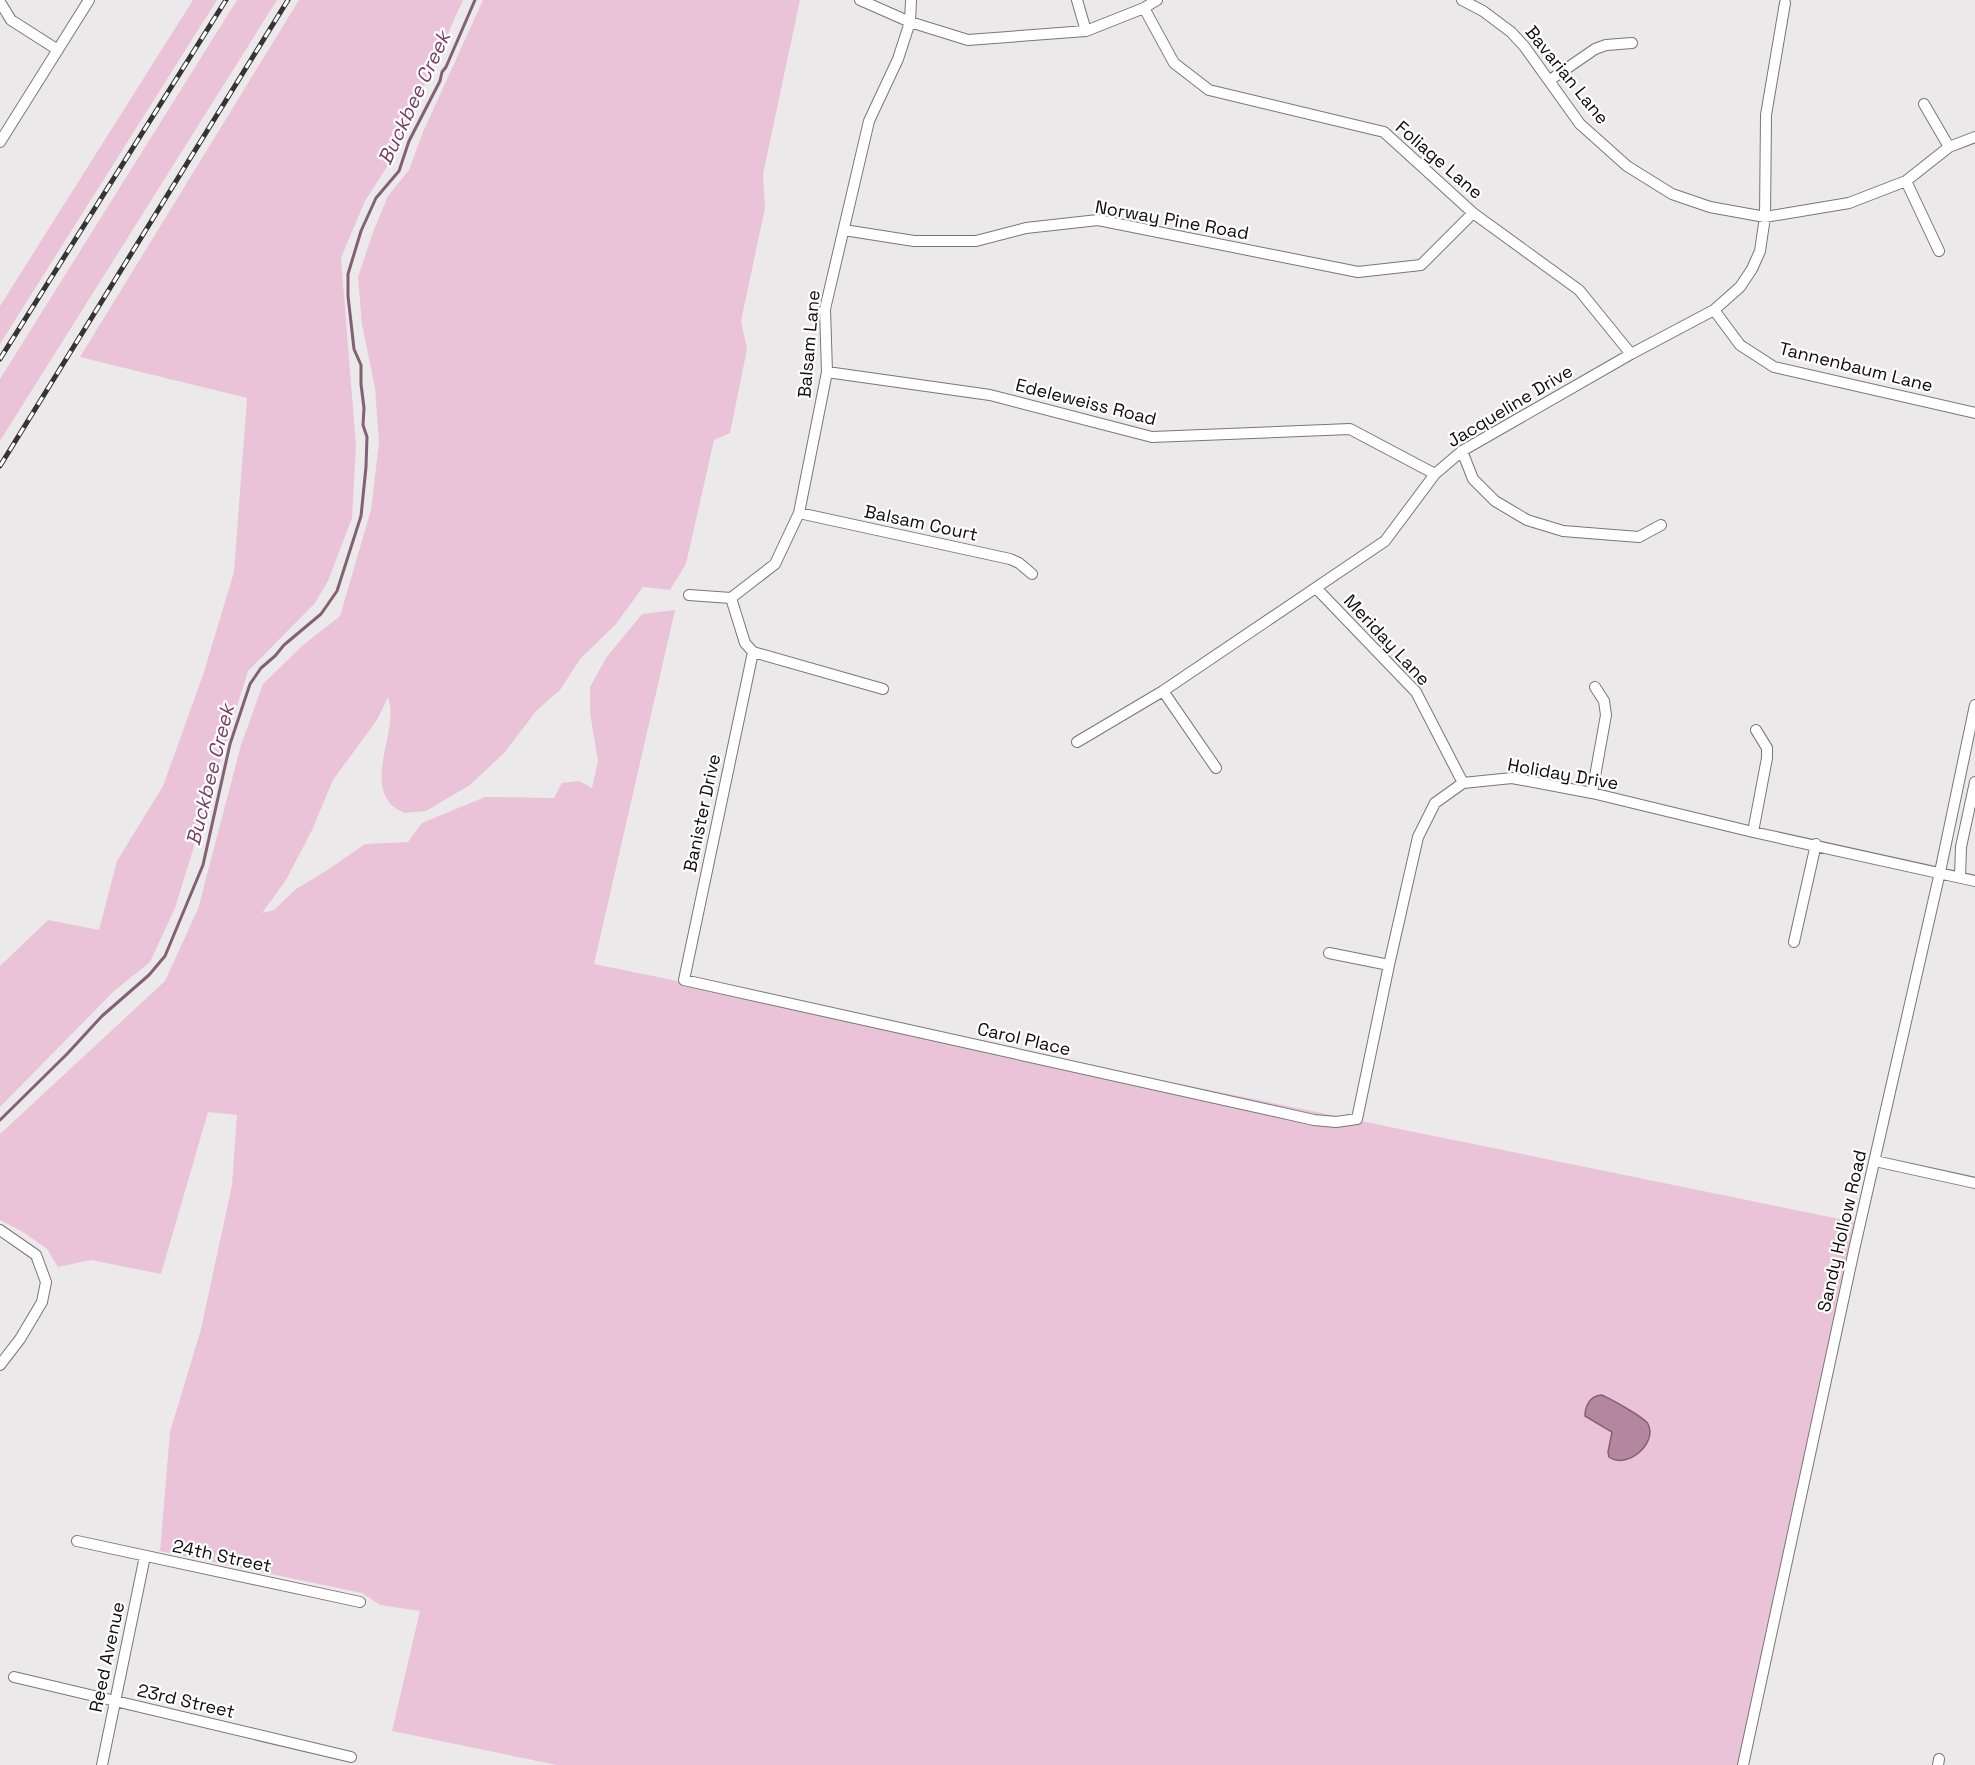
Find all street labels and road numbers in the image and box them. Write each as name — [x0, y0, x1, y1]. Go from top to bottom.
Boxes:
street label: Bavarian Lane — [1520, 21, 1614, 129]
street label: Foliage Lane — [1391, 115, 1488, 204]
street label: Norway Pine Road — [1093, 195, 1251, 244]
street label: Balsam Lane — [792, 289, 825, 399]
street label: Tannenbaum Lane — [1777, 336, 1935, 397]
street label: Jacqueline Drive — [1443, 359, 1577, 452]
street label: Edeleweiss Road — [1013, 373, 1159, 430]
street label: Balsam Court — [862, 499, 980, 546]
street label: Meriday Lane — [1339, 589, 1436, 690]
street label: Banister Drive — [678, 752, 725, 874]
street label: Holiday Drive — [1506, 752, 1620, 795]
street label: Carol Place — [975, 1017, 1073, 1060]
street label: Sandy Hollow Road — [1812, 1148, 1871, 1314]
street label: 24th Street — [171, 1534, 274, 1577]
street label: Reed Avenue — [84, 1600, 129, 1714]
street label: 23rd Street — [135, 1678, 237, 1723]

